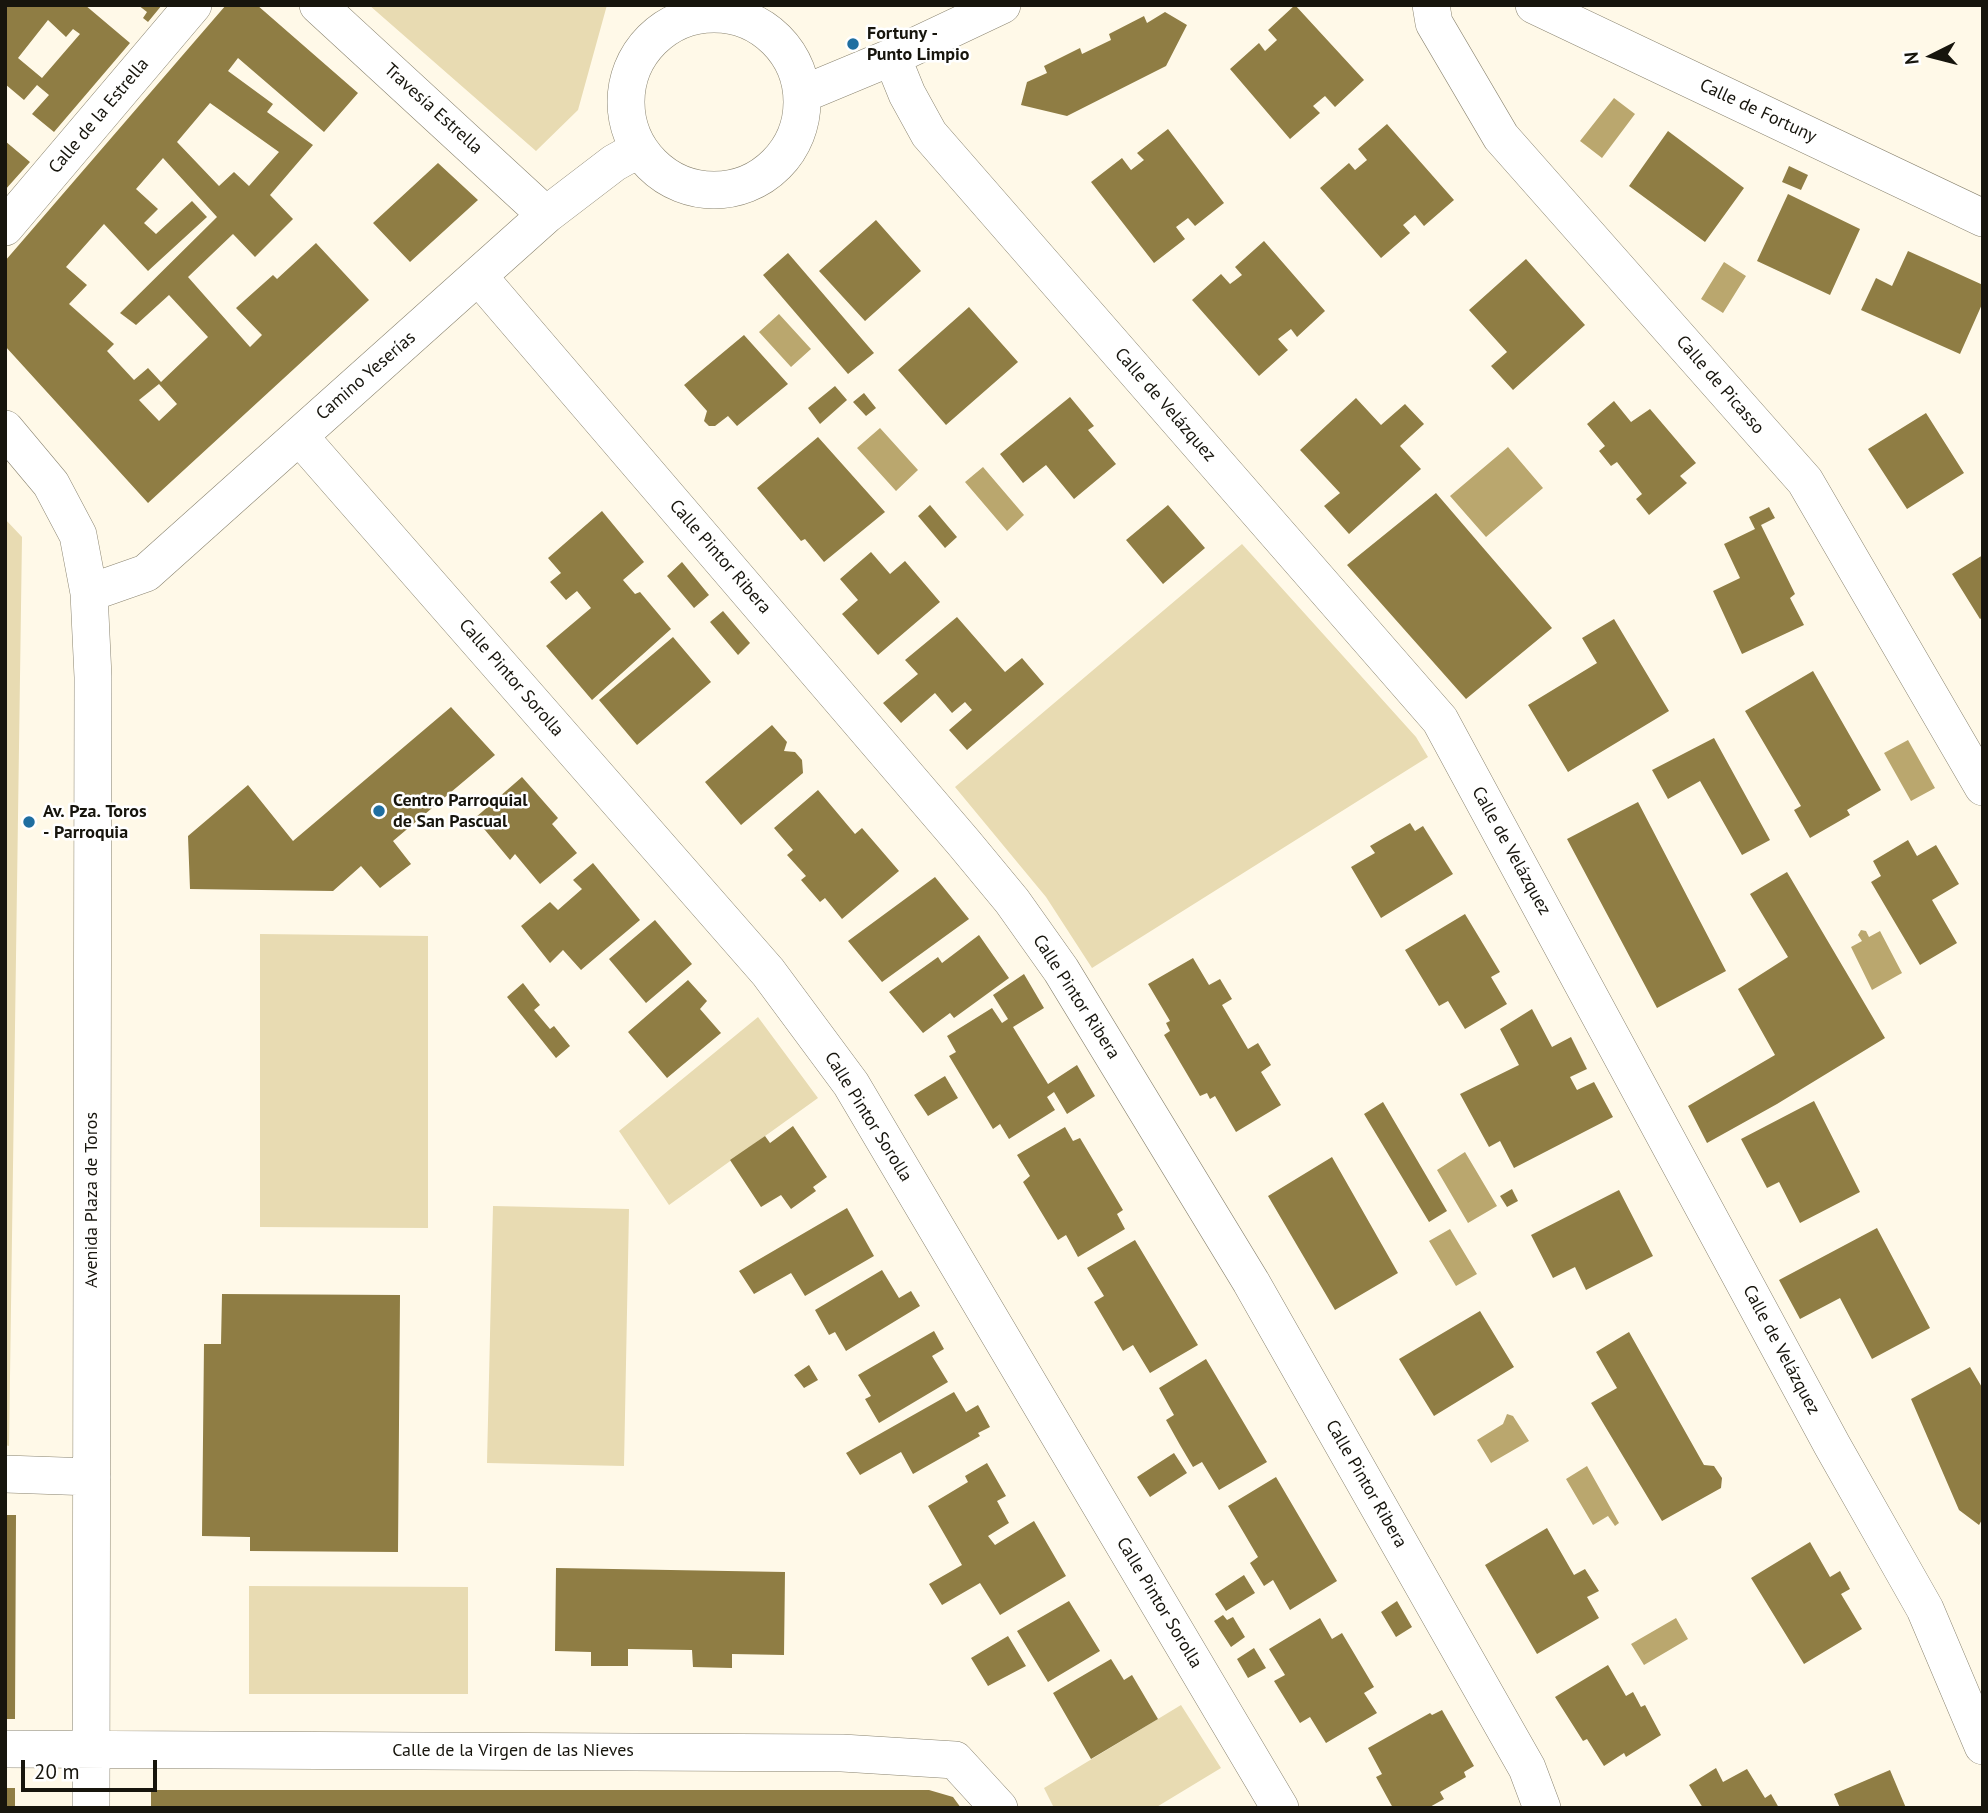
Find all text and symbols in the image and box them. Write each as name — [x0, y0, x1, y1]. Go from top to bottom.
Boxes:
north arrow — [1897, 21, 1967, 91]
place label: Fortuny - Punto Limpio — [867, 23, 969, 66]
marker: Fortuny - Punto Limpio — [845, 36, 861, 52]
text: N — [1899, 51, 1924, 66]
street label: Calle de la Estrella — [44, 54, 154, 178]
street label: Travesía Estrella — [379, 59, 487, 159]
street label: Calle de Fortuny — [1696, 74, 1820, 148]
street label: Camino Yeserías — [312, 327, 420, 425]
street label: Calle de Picasso — [1671, 331, 1769, 439]
street label: Calle de Velázquez — [1110, 344, 1220, 466]
street label: Calle Pintor Ribera — [665, 496, 775, 618]
street label: Calle Pintor Sorolla — [454, 615, 568, 741]
street label: Calle de Velázquez — [1467, 783, 1555, 919]
place label: Centro Parroquial de San Pascual — [393, 790, 528, 832]
place label: Av. Pza. Toros - Parroquia — [43, 801, 147, 844]
marker: Centro Parroquial de San Pascual — [371, 803, 387, 819]
marker: Av. Pza. Toros - Parroquia — [21, 814, 37, 830]
street label: Calle Pintor Ribera — [1028, 931, 1124, 1063]
street label: Calle Pintor Sorolla — [819, 1048, 917, 1186]
street label: Avenida Plaza de Toros — [81, 1112, 103, 1288]
street label: Calle de Velázquez — [1738, 1282, 1824, 1418]
street label: Calle Pintor Ribera — [1321, 1416, 1411, 1552]
street label: Calle Pintor Sorolla — [1111, 1534, 1207, 1672]
street label: Calle de la Virgen de las Nieves — [392, 1740, 634, 1762]
scale bar — [24, 1746, 161, 1790]
text: 20 m — [34, 1758, 80, 1785]

